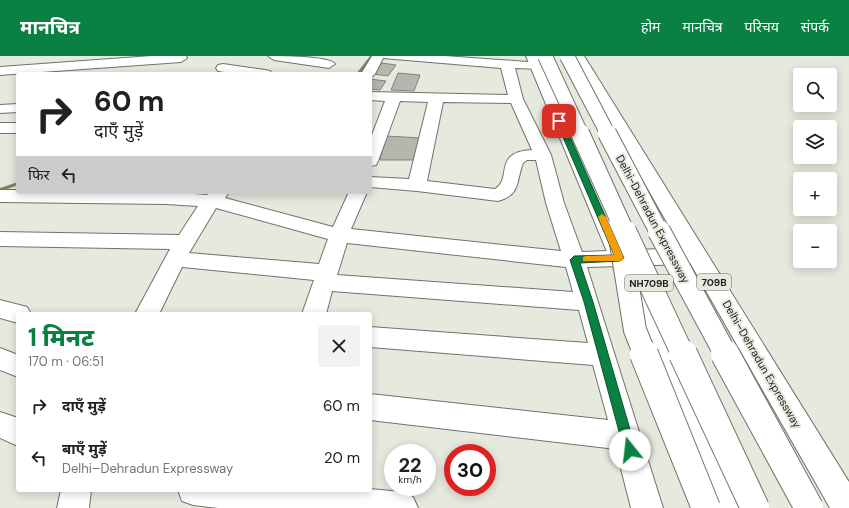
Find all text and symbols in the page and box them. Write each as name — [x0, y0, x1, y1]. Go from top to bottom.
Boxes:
text: मानचित्र — [20, 15, 80, 40]
text: होम — [641, 18, 660, 36]
text: मानचित्र — [682, 18, 723, 36]
text: परिचय — [745, 18, 779, 36]
text: संपर्क — [801, 18, 829, 36]
map controls — [793, 68, 837, 268]
button: search — [793, 68, 837, 112]
text: 60 m — [94, 83, 164, 120]
icon: right — [28, 88, 80, 140]
pin — [542, 104, 576, 138]
icon: arrive — [548, 110, 570, 132]
text: दाएँ मुड़ें — [94, 119, 143, 143]
button: layers — [793, 120, 837, 164]
street label: Delhi-Dehradun Expressway — [613, 152, 693, 286]
icon: left — [58, 164, 80, 186]
text: फिर — [28, 165, 50, 185]
button: + — [793, 172, 837, 216]
button: − — [793, 224, 837, 268]
road number: 709B — [697, 274, 731, 290]
road number: NH709B — [625, 275, 673, 291]
street label: Delhi–Dehradun Expressway — [720, 298, 804, 430]
text: 1 मिनट — [28, 322, 94, 353]
button: close — [318, 325, 360, 367]
text: 170 m · 06:51 — [28, 353, 104, 370]
icon: right — [28, 395, 50, 417]
text: दाएँ मुड़ें — [62, 396, 106, 416]
text: 60 m — [323, 396, 360, 416]
position arrow — [609, 429, 651, 471]
text: बाएँ मुड़ें — [62, 439, 107, 459]
speed limit sign: 30 — [444, 444, 496, 496]
icon: left — [28, 447, 50, 469]
text: 20 m — [324, 448, 360, 468]
text: 22 — [398, 452, 422, 478]
text: Delhi–Dehradun Expressway — [62, 460, 233, 477]
text: km/h — [398, 473, 422, 486]

